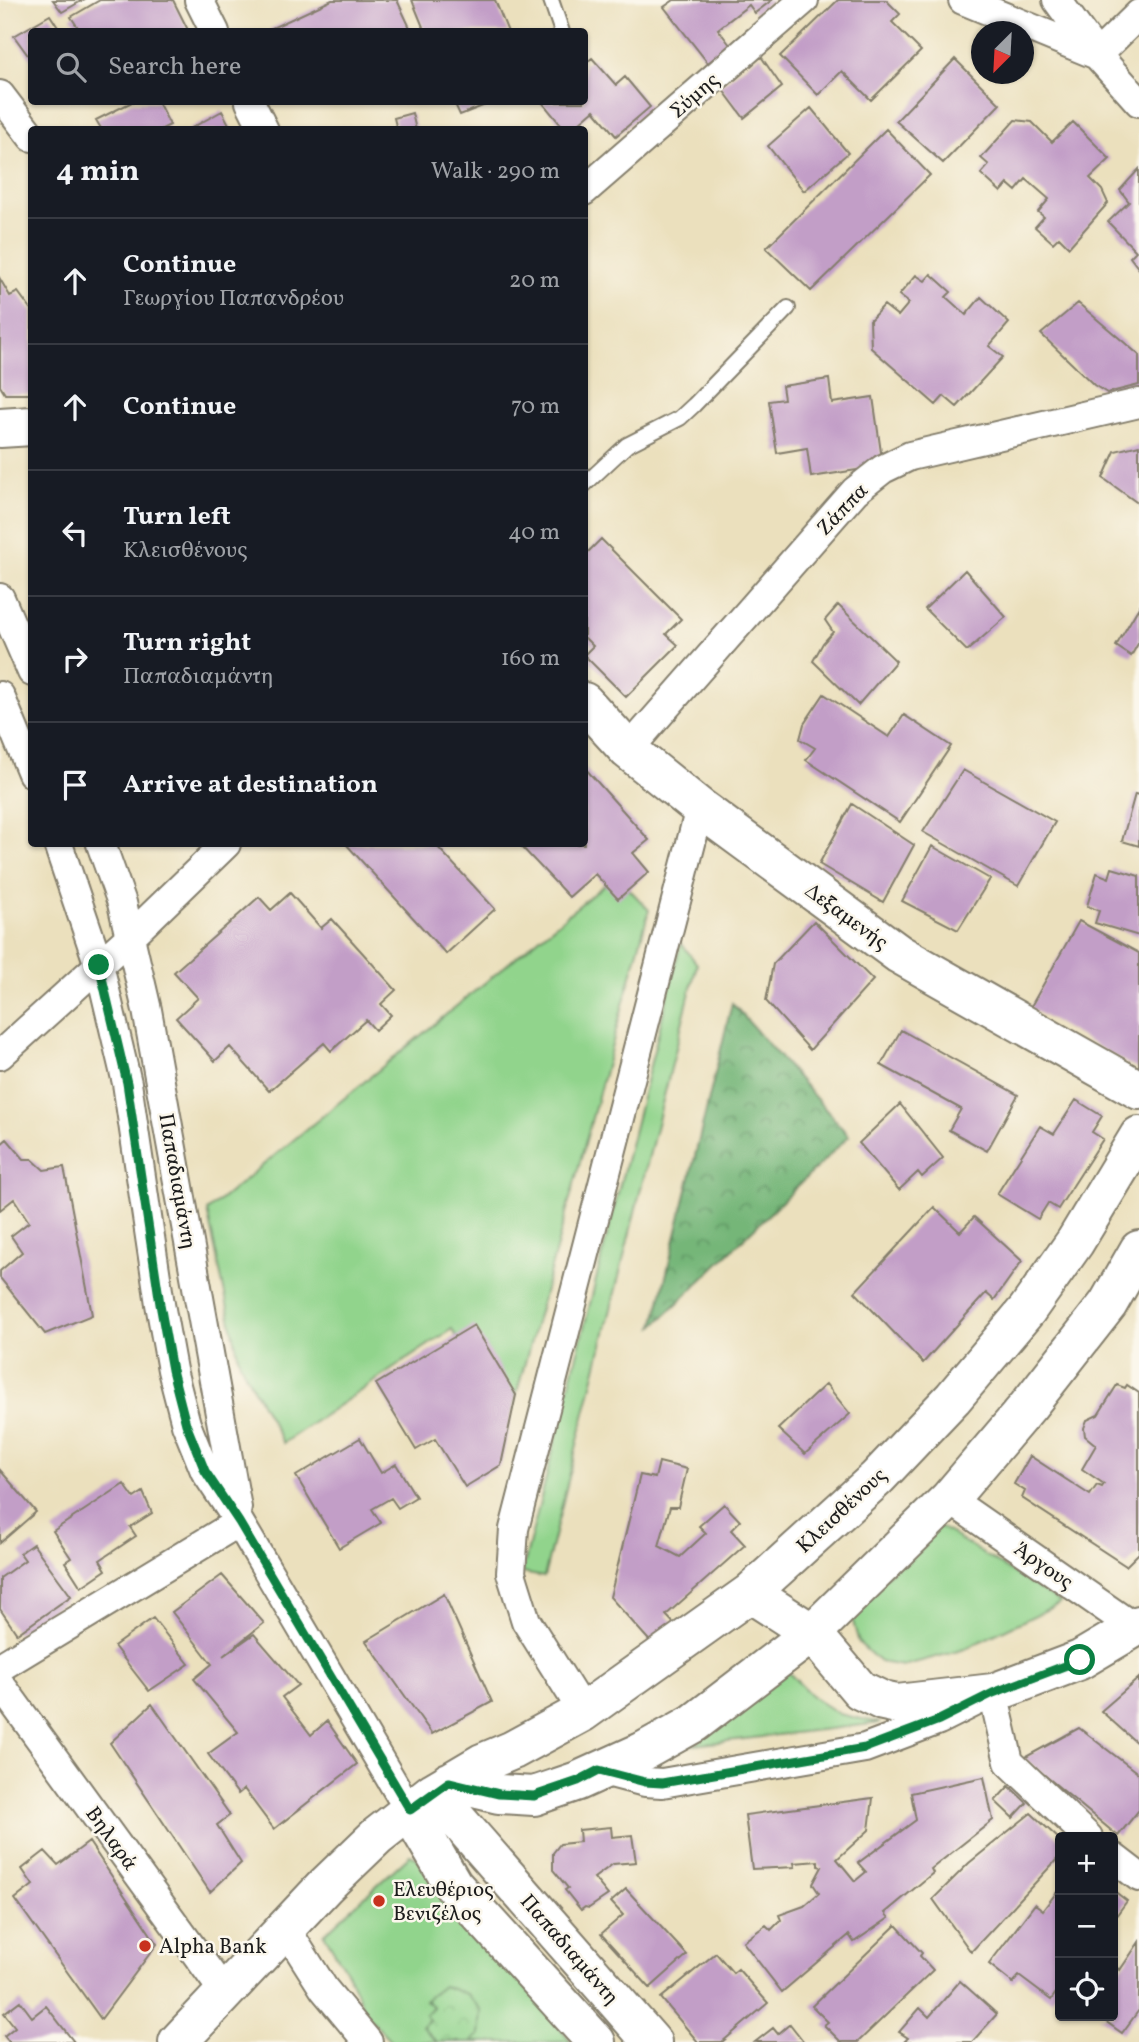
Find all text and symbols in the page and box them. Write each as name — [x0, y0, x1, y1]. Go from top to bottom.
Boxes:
north arrow — [971, 21, 1034, 84]
search box — [28, 28, 588, 105]
icon: search — [52, 48, 90, 86]
text: Search here — [108, 49, 241, 85]
street label: Σύμης — [664, 67, 726, 126]
text: 4 min — [56, 151, 140, 193]
text: Walk · 290 m — [431, 156, 560, 188]
text: Continue — [123, 247, 236, 283]
icon: ahead — [56, 262, 94, 300]
text: 20 m — [509, 265, 560, 297]
text: Γεωργίου Παπανδρέου — [123, 283, 344, 315]
icon: ahead — [56, 388, 94, 426]
text: Continue — [123, 389, 236, 425]
text: 70 m — [511, 391, 560, 423]
street label: Ζάππα — [811, 477, 876, 543]
text: Turn left — [123, 499, 231, 535]
icon: left — [56, 514, 94, 552]
text: 40 m — [508, 517, 560, 549]
text: Κλεισθένους — [123, 535, 248, 567]
text: Turn right — [123, 625, 251, 661]
icon: right — [56, 640, 94, 678]
text: 160 m — [501, 643, 560, 675]
text: Παπαδιαμάντη — [123, 661, 274, 693]
icon: arrive — [56, 766, 94, 804]
text: Arrive at destination — [123, 767, 378, 803]
street label: Δεξαμενής — [799, 877, 894, 957]
route end — [83, 949, 114, 980]
street label: Παπαδιαμάντη — [150, 1111, 203, 1252]
street label: Κλεισθένους — [791, 1462, 893, 1560]
street label: Άργους — [1008, 1535, 1079, 1597]
route start — [1064, 1644, 1095, 1675]
street label: Βηλαρά — [78, 1801, 144, 1877]
map controls — [1055, 1832, 1118, 2021]
button: + — [1055, 1832, 1118, 1895]
place label: Ελευθέριος Βενιζέλος — [393, 1876, 494, 1929]
street label: Παπαδιαμάντη — [513, 1889, 625, 2011]
marker: Ελευθέριος Βενιζέλος — [371, 1893, 387, 1909]
button: − — [1055, 1895, 1118, 1958]
place label: Alpha Bank — [159, 1933, 267, 1962]
marker: Alpha Bank — [137, 1938, 153, 1954]
button: locate — [1055, 1958, 1118, 2021]

